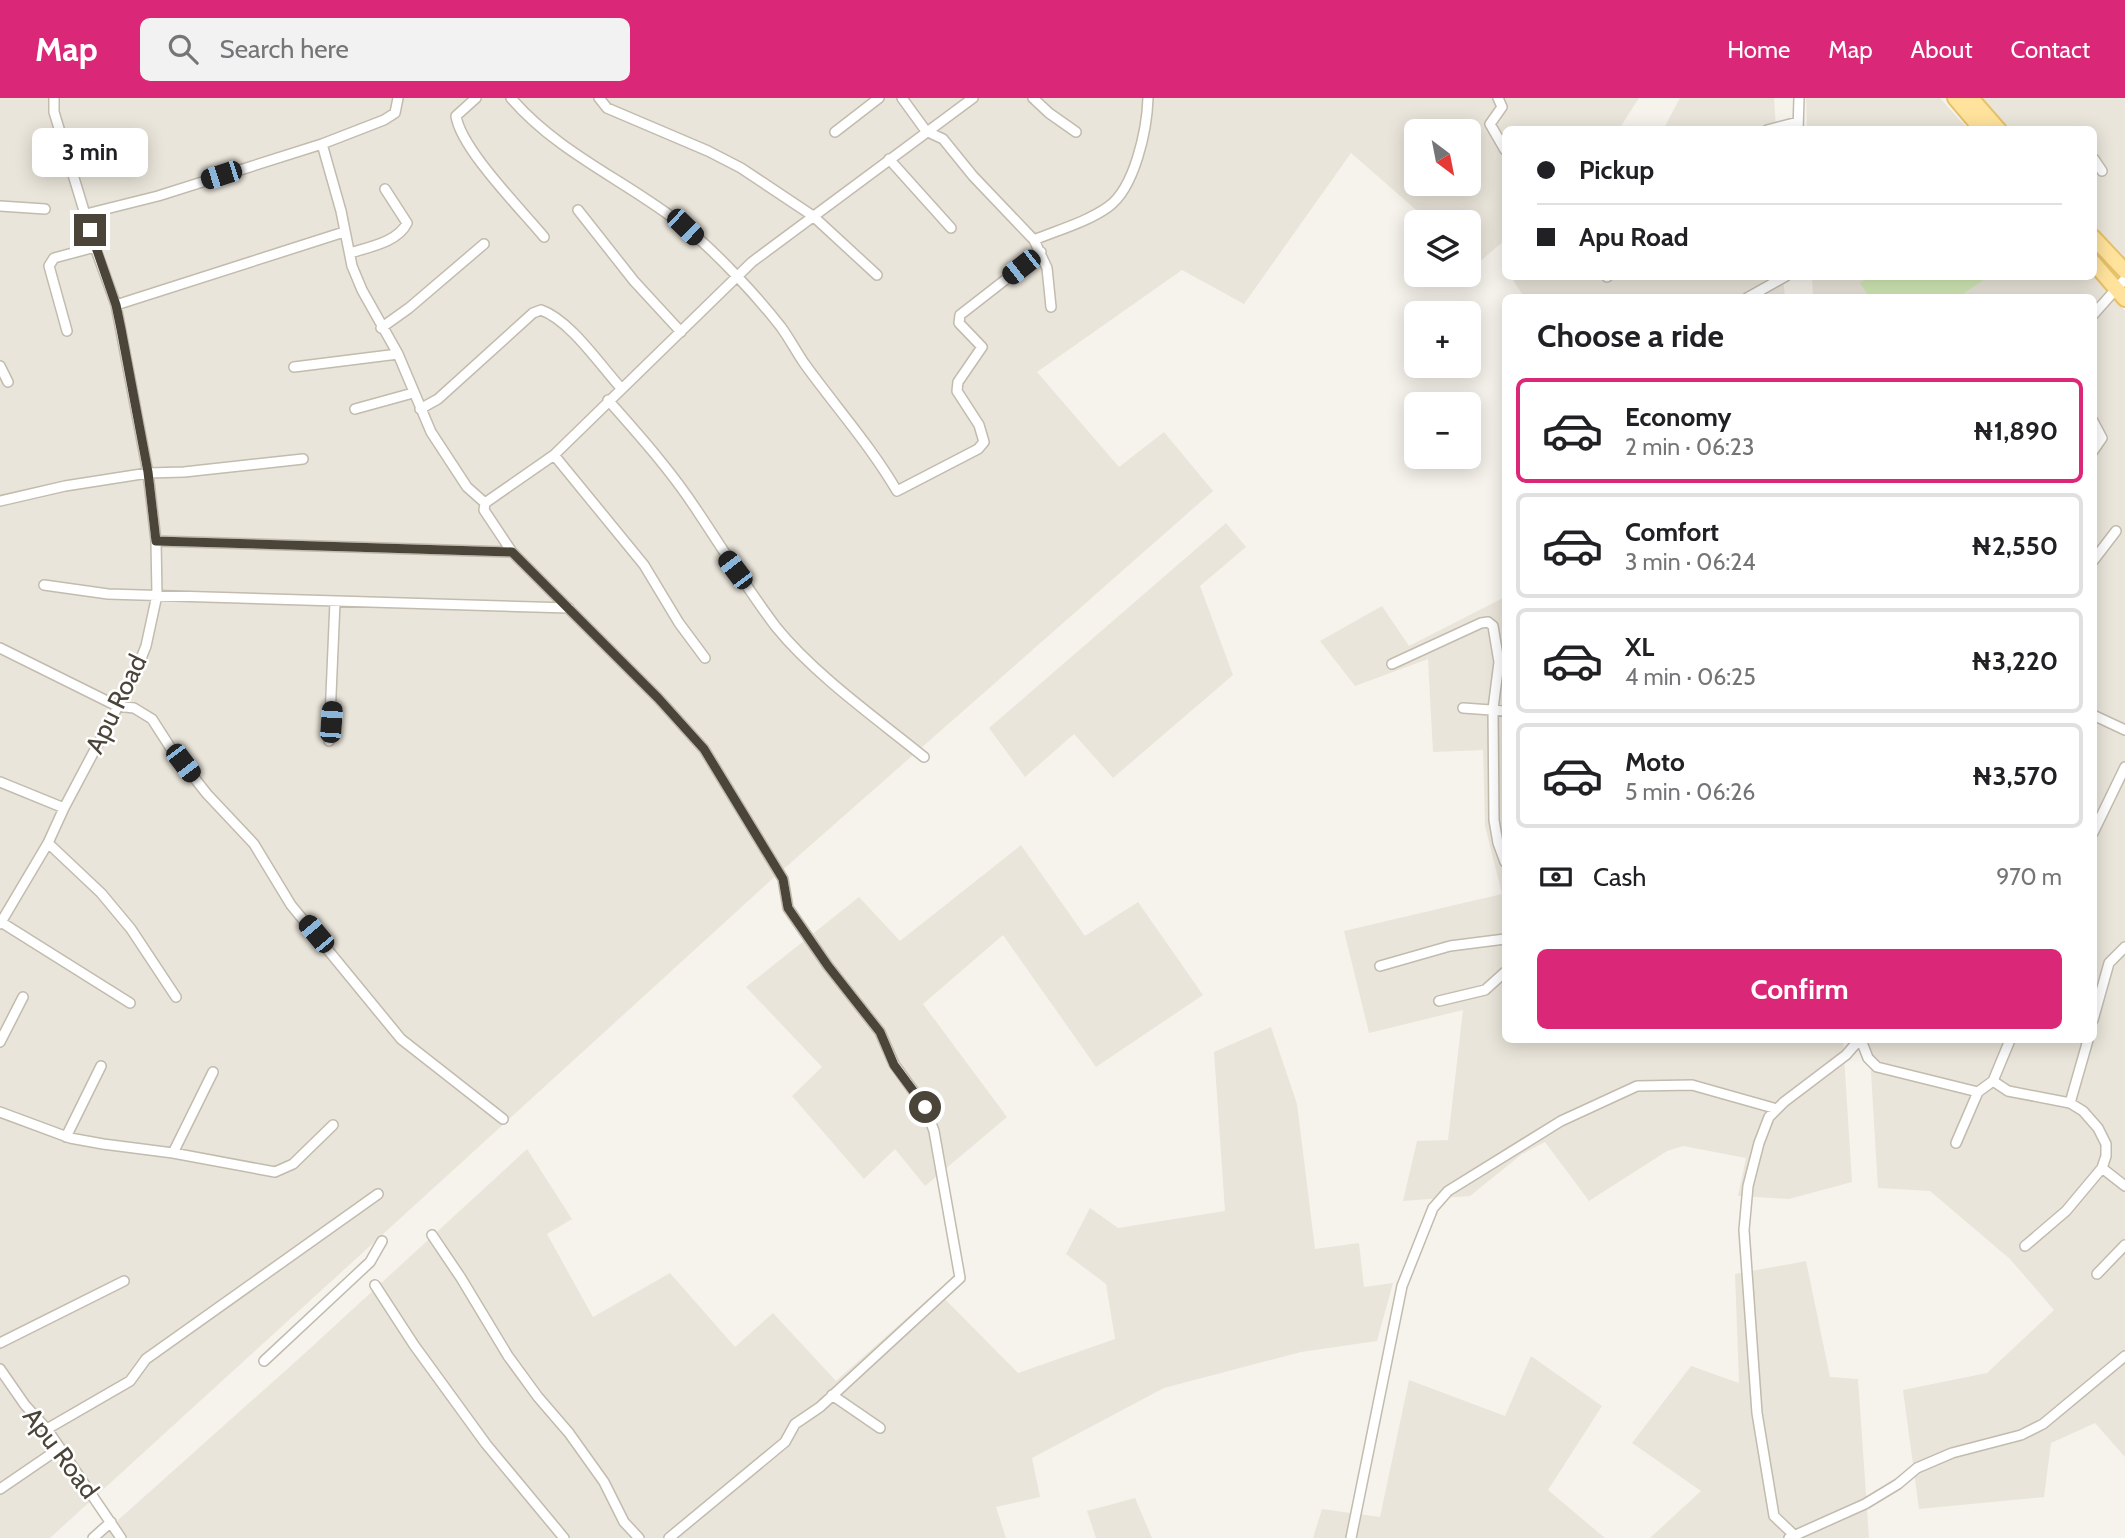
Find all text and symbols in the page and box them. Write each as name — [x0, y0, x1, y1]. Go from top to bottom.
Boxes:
search box — [140, 18, 630, 81]
text: Map — [35, 29, 98, 69]
icon: search — [164, 30, 202, 68]
text: Search here — [220, 33, 349, 65]
text: Home — [1727, 35, 1790, 64]
text: Map — [1828, 35, 1873, 64]
text: About — [1911, 35, 1973, 64]
text: Contact — [2011, 35, 2090, 64]
north arrow — [1404, 119, 1480, 196]
map controls — [1404, 119, 1481, 469]
callout: 3 min — [32, 129, 148, 178]
text: 3 min — [62, 138, 118, 166]
text: Pickup — [1579, 154, 1654, 186]
car — [198, 159, 245, 191]
car — [663, 205, 708, 249]
button: layers — [1404, 210, 1481, 287]
route end — [74, 214, 106, 246]
text: Apu Road — [1579, 221, 1689, 253]
car — [998, 246, 1045, 288]
button: + — [1404, 301, 1481, 378]
text: Choose a ride — [1537, 316, 1724, 355]
button: − — [1404, 392, 1481, 469]
icon: car — [1541, 399, 1604, 462]
text: Economy — [1625, 401, 1731, 433]
text: ₦1,890 — [1973, 415, 2058, 447]
text: 2 min · 06:23 — [1625, 433, 1754, 461]
icon: car — [1541, 514, 1604, 577]
text: Comfort — [1625, 516, 1719, 548]
text: ₦2,550 — [1971, 530, 2058, 562]
car — [714, 547, 757, 593]
text: 3 min · 06:24 — [1625, 548, 1756, 576]
icon: car — [1541, 629, 1604, 692]
text: XL — [1625, 631, 1654, 663]
text: ₦3,220 — [1971, 645, 2058, 677]
street label: Apu Road — [78, 649, 154, 759]
text: 4 min · 06:25 — [1625, 663, 1756, 691]
car — [320, 700, 343, 744]
car — [162, 740, 205, 786]
icon: car — [1541, 744, 1604, 807]
text: Moto — [1625, 746, 1685, 778]
text: ₦3,570 — [1972, 760, 2058, 792]
text: 5 min · 06:26 — [1625, 778, 1755, 806]
icon: cash — [1537, 858, 1575, 896]
text: Cash — [1593, 861, 1646, 893]
text: 970 m — [1996, 863, 2062, 891]
car — [295, 911, 338, 957]
button: Confirm — [1537, 949, 2062, 1029]
route start — [909, 1091, 941, 1123]
street label: Apu Road — [16, 1401, 106, 1505]

